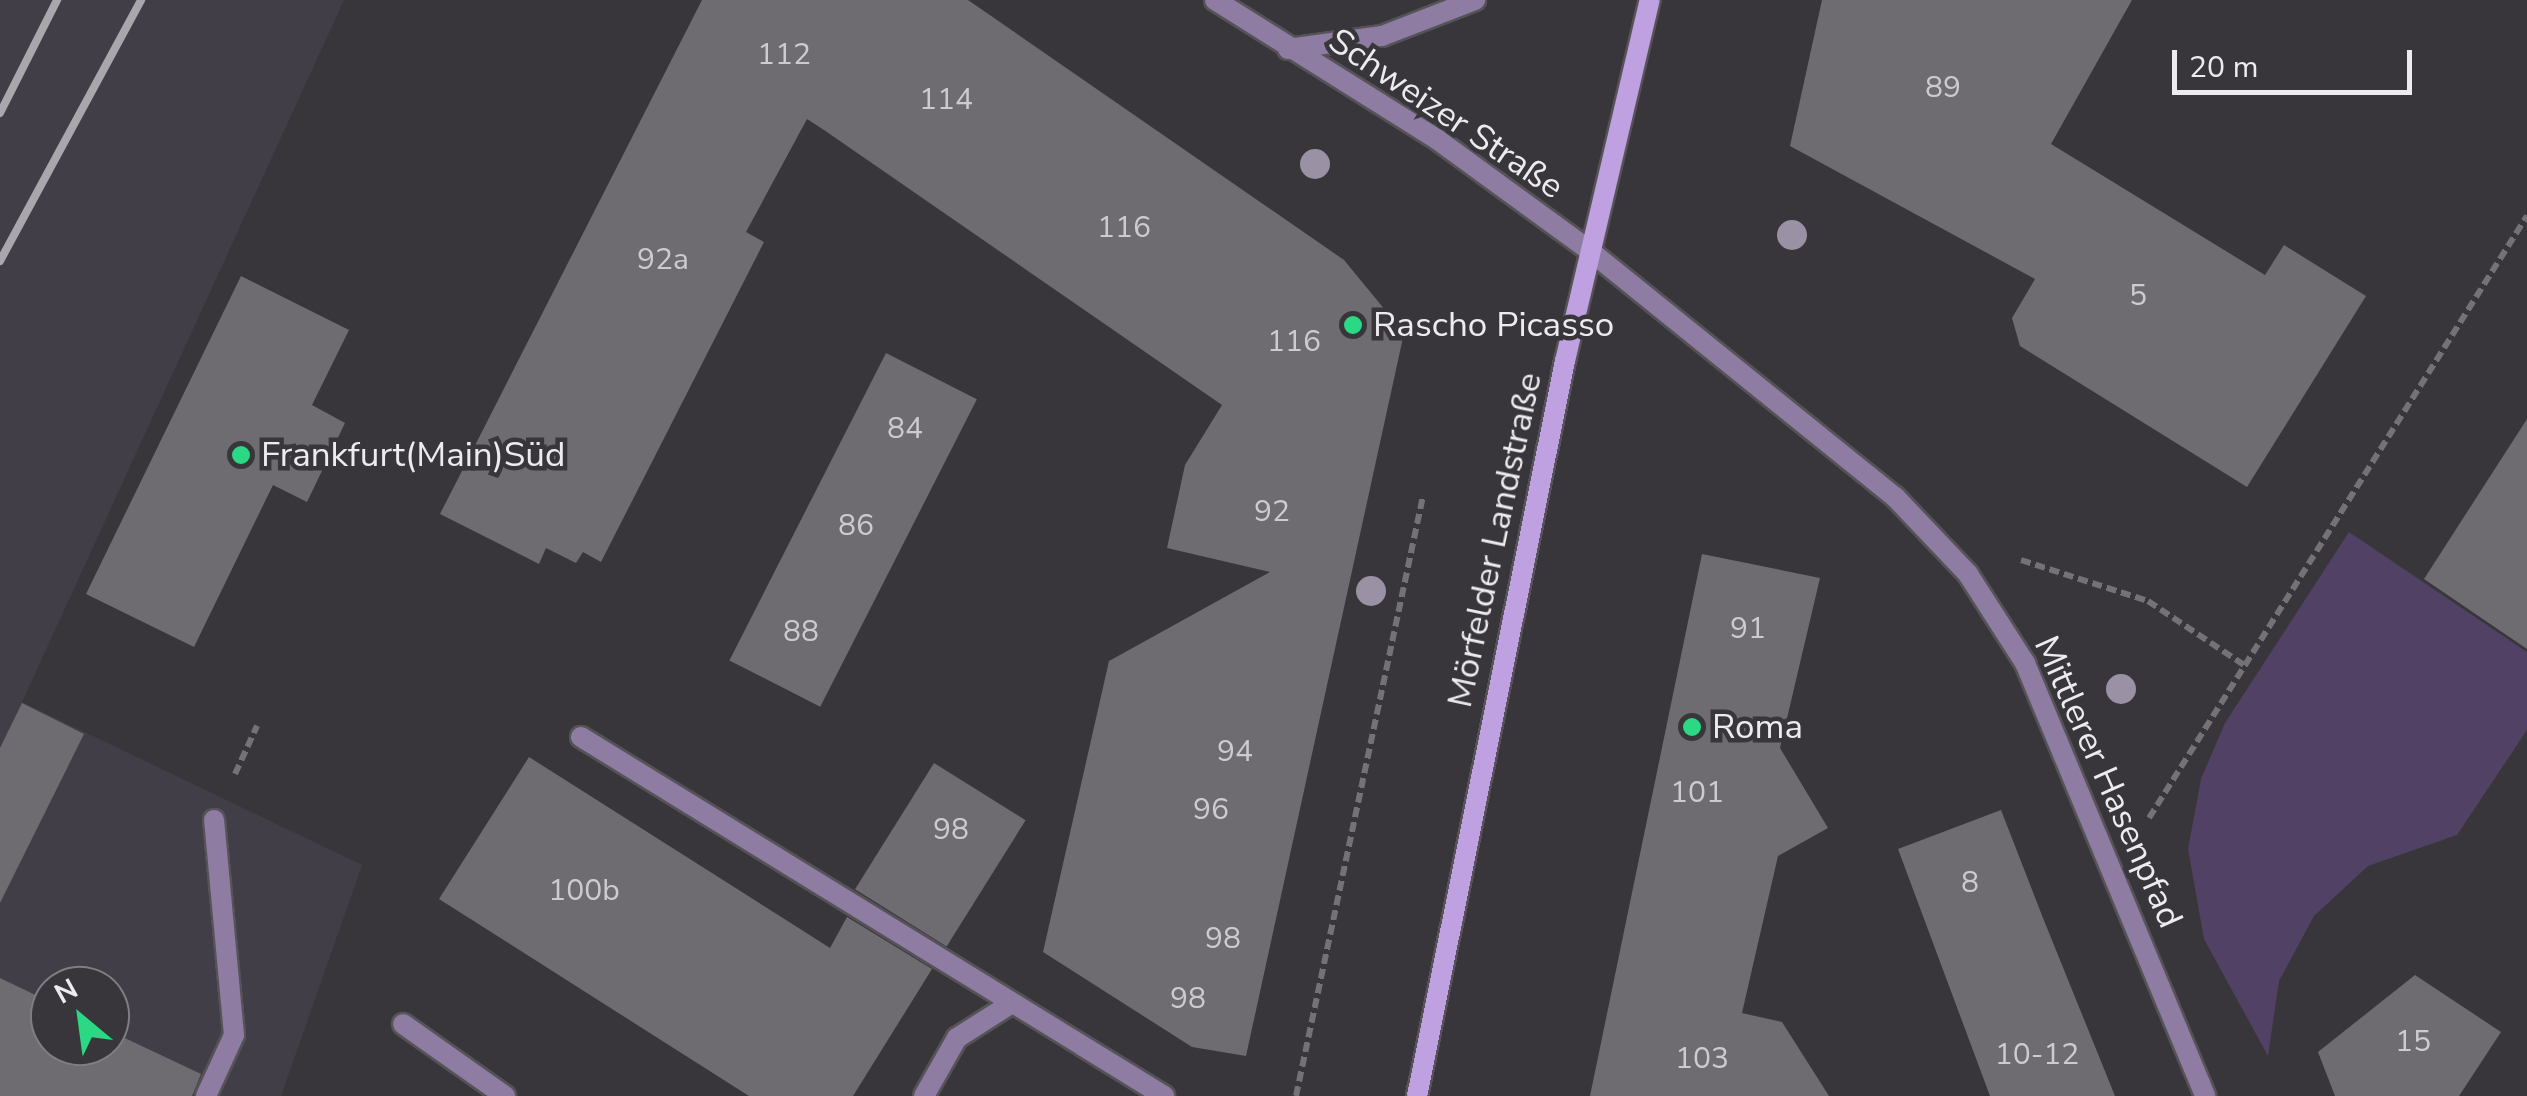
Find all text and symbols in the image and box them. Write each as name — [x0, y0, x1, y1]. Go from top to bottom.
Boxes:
street label: Schweizer Straße — [1321, 20, 1571, 208]
scale bar — [2177, 30, 2417, 92]
house number: 112 — [757, 37, 811, 73]
text: 20 m — [2189, 47, 2258, 88]
house number: 89 — [1925, 70, 1961, 106]
house number: 114 — [919, 82, 973, 118]
house number: 116 — [1097, 210, 1151, 246]
house number: 92a — [637, 242, 689, 278]
house number: 5 — [2129, 278, 2147, 314]
place label: Rascho Picasso — [1373, 304, 1614, 346]
marker: Rascho Picasso — [1342, 314, 1364, 336]
house number: 116 — [1267, 324, 1321, 360]
street label: Mörfelder Landstraße — [1439, 369, 1551, 711]
house number: 84 — [887, 411, 923, 447]
place label: Frankfurt(Main)Süd — [261, 434, 565, 476]
marker: Frankfurt(Main)Süd — [230, 444, 252, 466]
house number: 92 — [1254, 494, 1290, 530]
house number: 86 — [838, 508, 874, 544]
house number: 91 — [1730, 611, 1766, 647]
house number: 88 — [783, 614, 819, 650]
street label: Mittlerer Hasenpfad — [2025, 630, 2191, 934]
place label: Roma — [1712, 706, 1803, 748]
marker: Roma — [1681, 716, 1703, 738]
house number: 94 — [1217, 734, 1253, 770]
house number: 101 — [1670, 775, 1724, 811]
house number: 96 — [1193, 792, 1229, 828]
house number: 98 — [933, 812, 969, 848]
house number: 8 — [1961, 865, 1979, 901]
house number: 100b — [548, 873, 620, 909]
house number: 98 — [1205, 921, 1241, 957]
north arrow — [30, 966, 130, 1066]
text: N — [48, 970, 85, 1013]
house number: 98 — [1170, 981, 1206, 1017]
house number: 15 — [2395, 1024, 2431, 1060]
house number: 10-12 — [1995, 1037, 2079, 1073]
house number: 103 — [1675, 1041, 1729, 1077]

